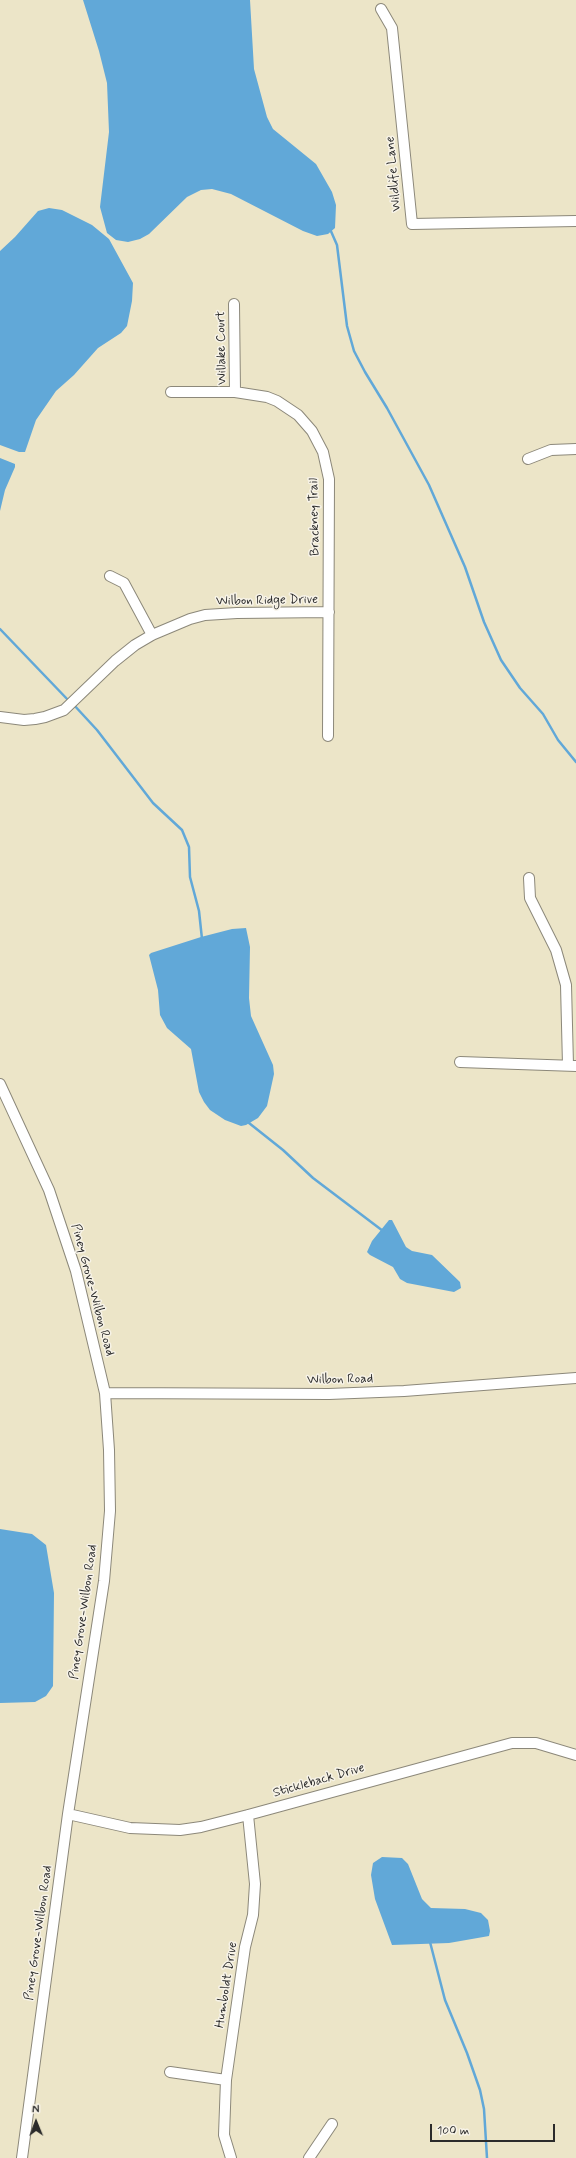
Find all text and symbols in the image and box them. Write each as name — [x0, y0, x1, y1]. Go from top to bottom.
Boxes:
street label: Wildlife Lane — [383, 136, 405, 212]
street label: Willake Court — [214, 311, 230, 385]
street label: Brackney Trail — [307, 478, 323, 556]
street label: Wilbon Ridge Drive — [216, 592, 318, 610]
street label: Piney Grove-Wilbon Road — [67, 1222, 117, 1358]
street label: Wilbon Road — [307, 1372, 373, 1388]
street label: Piney Grove-Wilbon Road — [67, 1543, 101, 1681]
street label: Stickleback Drive — [271, 1760, 367, 1802]
street label: Piney Grove-Wilbon Road — [22, 1864, 56, 2002]
street label: Humboldt Drive — [212, 1941, 242, 2029]
north arrow — [16, 2102, 56, 2142]
text: N — [32, 2103, 40, 2117]
scale bar — [432, 2116, 557, 2142]
text: 100 m — [437, 2123, 469, 2139]

